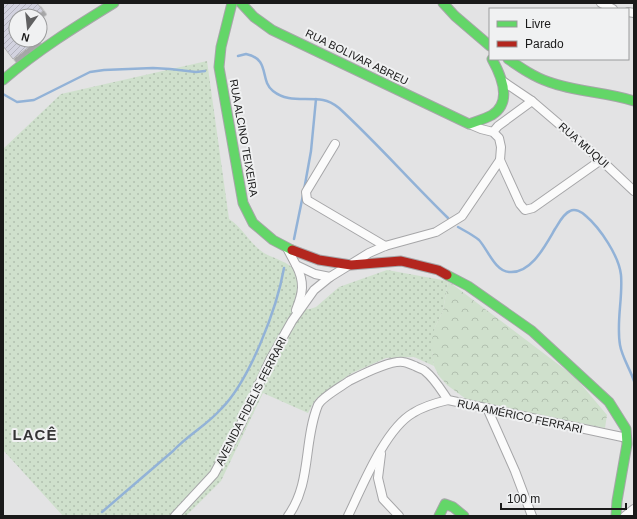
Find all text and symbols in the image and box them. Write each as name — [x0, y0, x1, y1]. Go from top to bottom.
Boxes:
north arrow — [8, 8, 48, 48]
legend — [489, 8, 629, 60]
text: Livre — [525, 17, 551, 31]
street label: RUA BOLIVAR ABREU — [304, 27, 410, 87]
text: N — [20, 31, 31, 44]
text: Parado — [525, 37, 564, 51]
street label: RUA ALCINO TEIXEIRA — [228, 78, 260, 198]
street label: RUA MUQUI — [557, 120, 611, 170]
street label: AVENIDA FIDELIS FERRARI — [213, 335, 289, 467]
street label: RUA AMÉRICO FERRARI — [456, 397, 584, 435]
district label: LACÊ — [13, 426, 57, 443]
scale bar — [501, 485, 626, 511]
text: 100 m — [507, 492, 540, 506]

